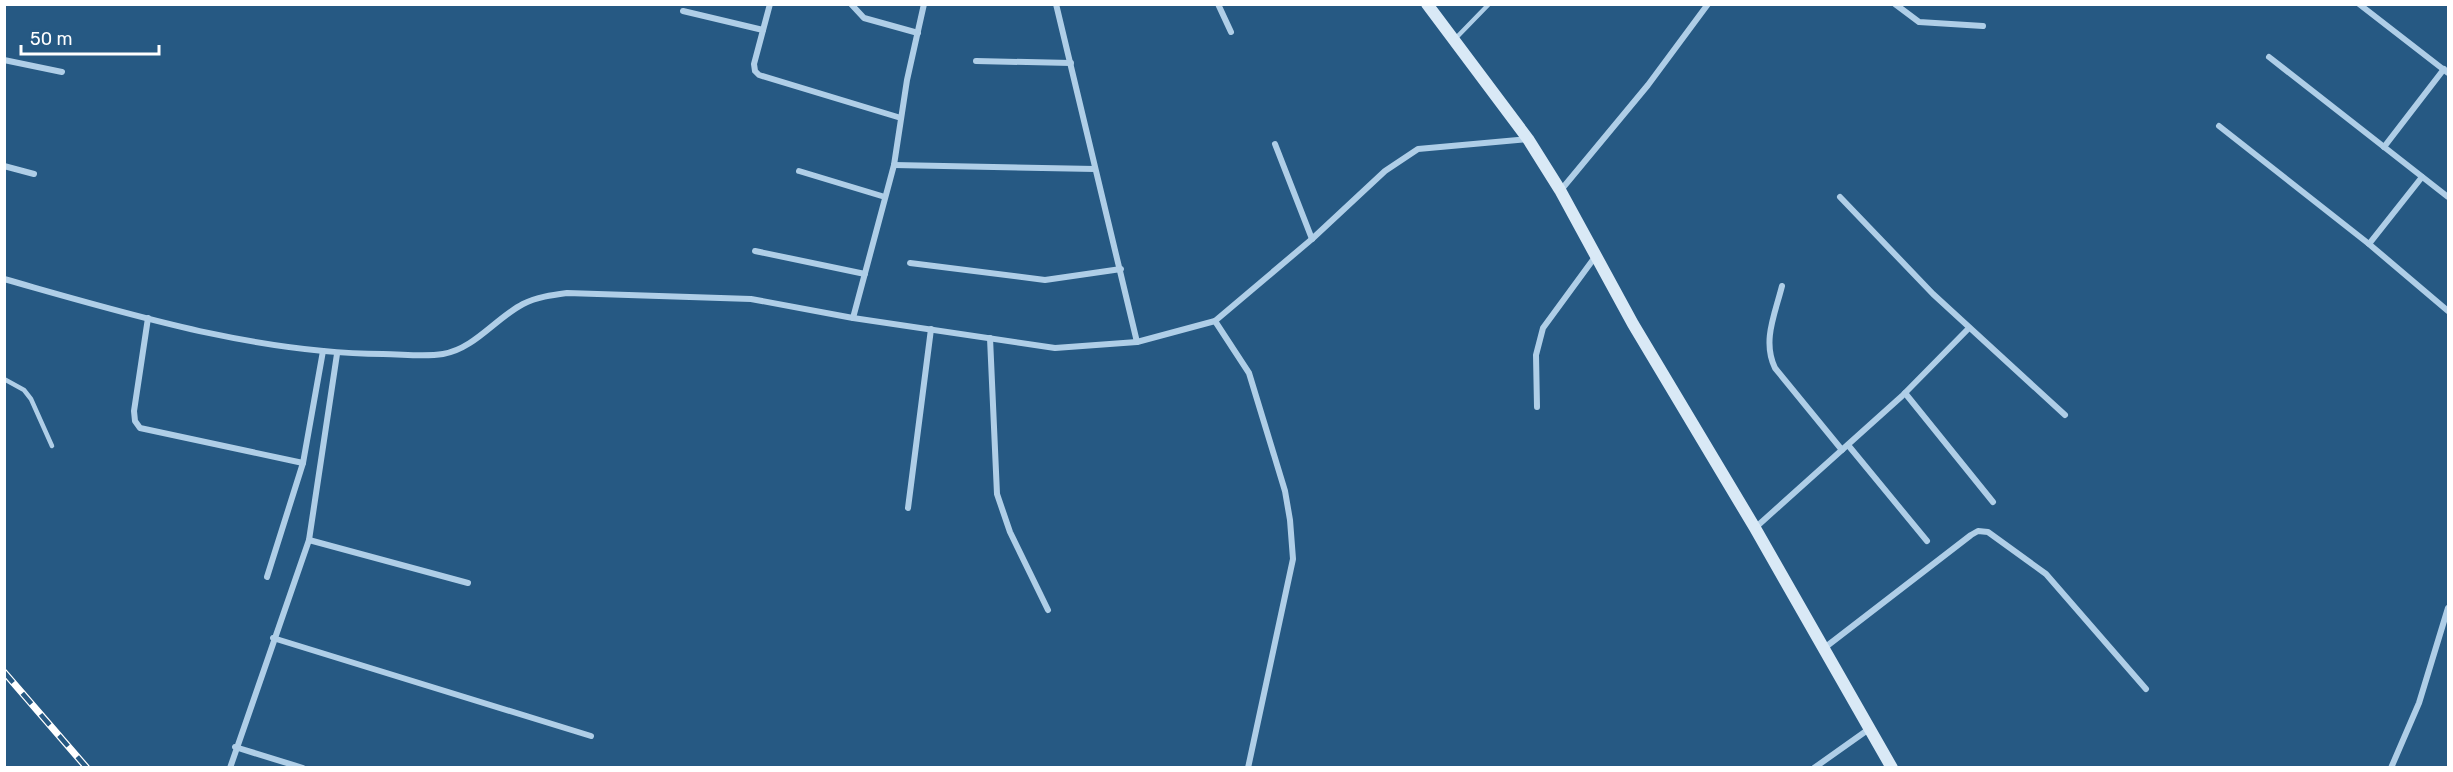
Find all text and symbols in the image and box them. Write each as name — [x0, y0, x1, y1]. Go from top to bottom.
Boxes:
scale bar — [21, 18, 159, 56]
text: 50 m — [30, 28, 73, 50]

